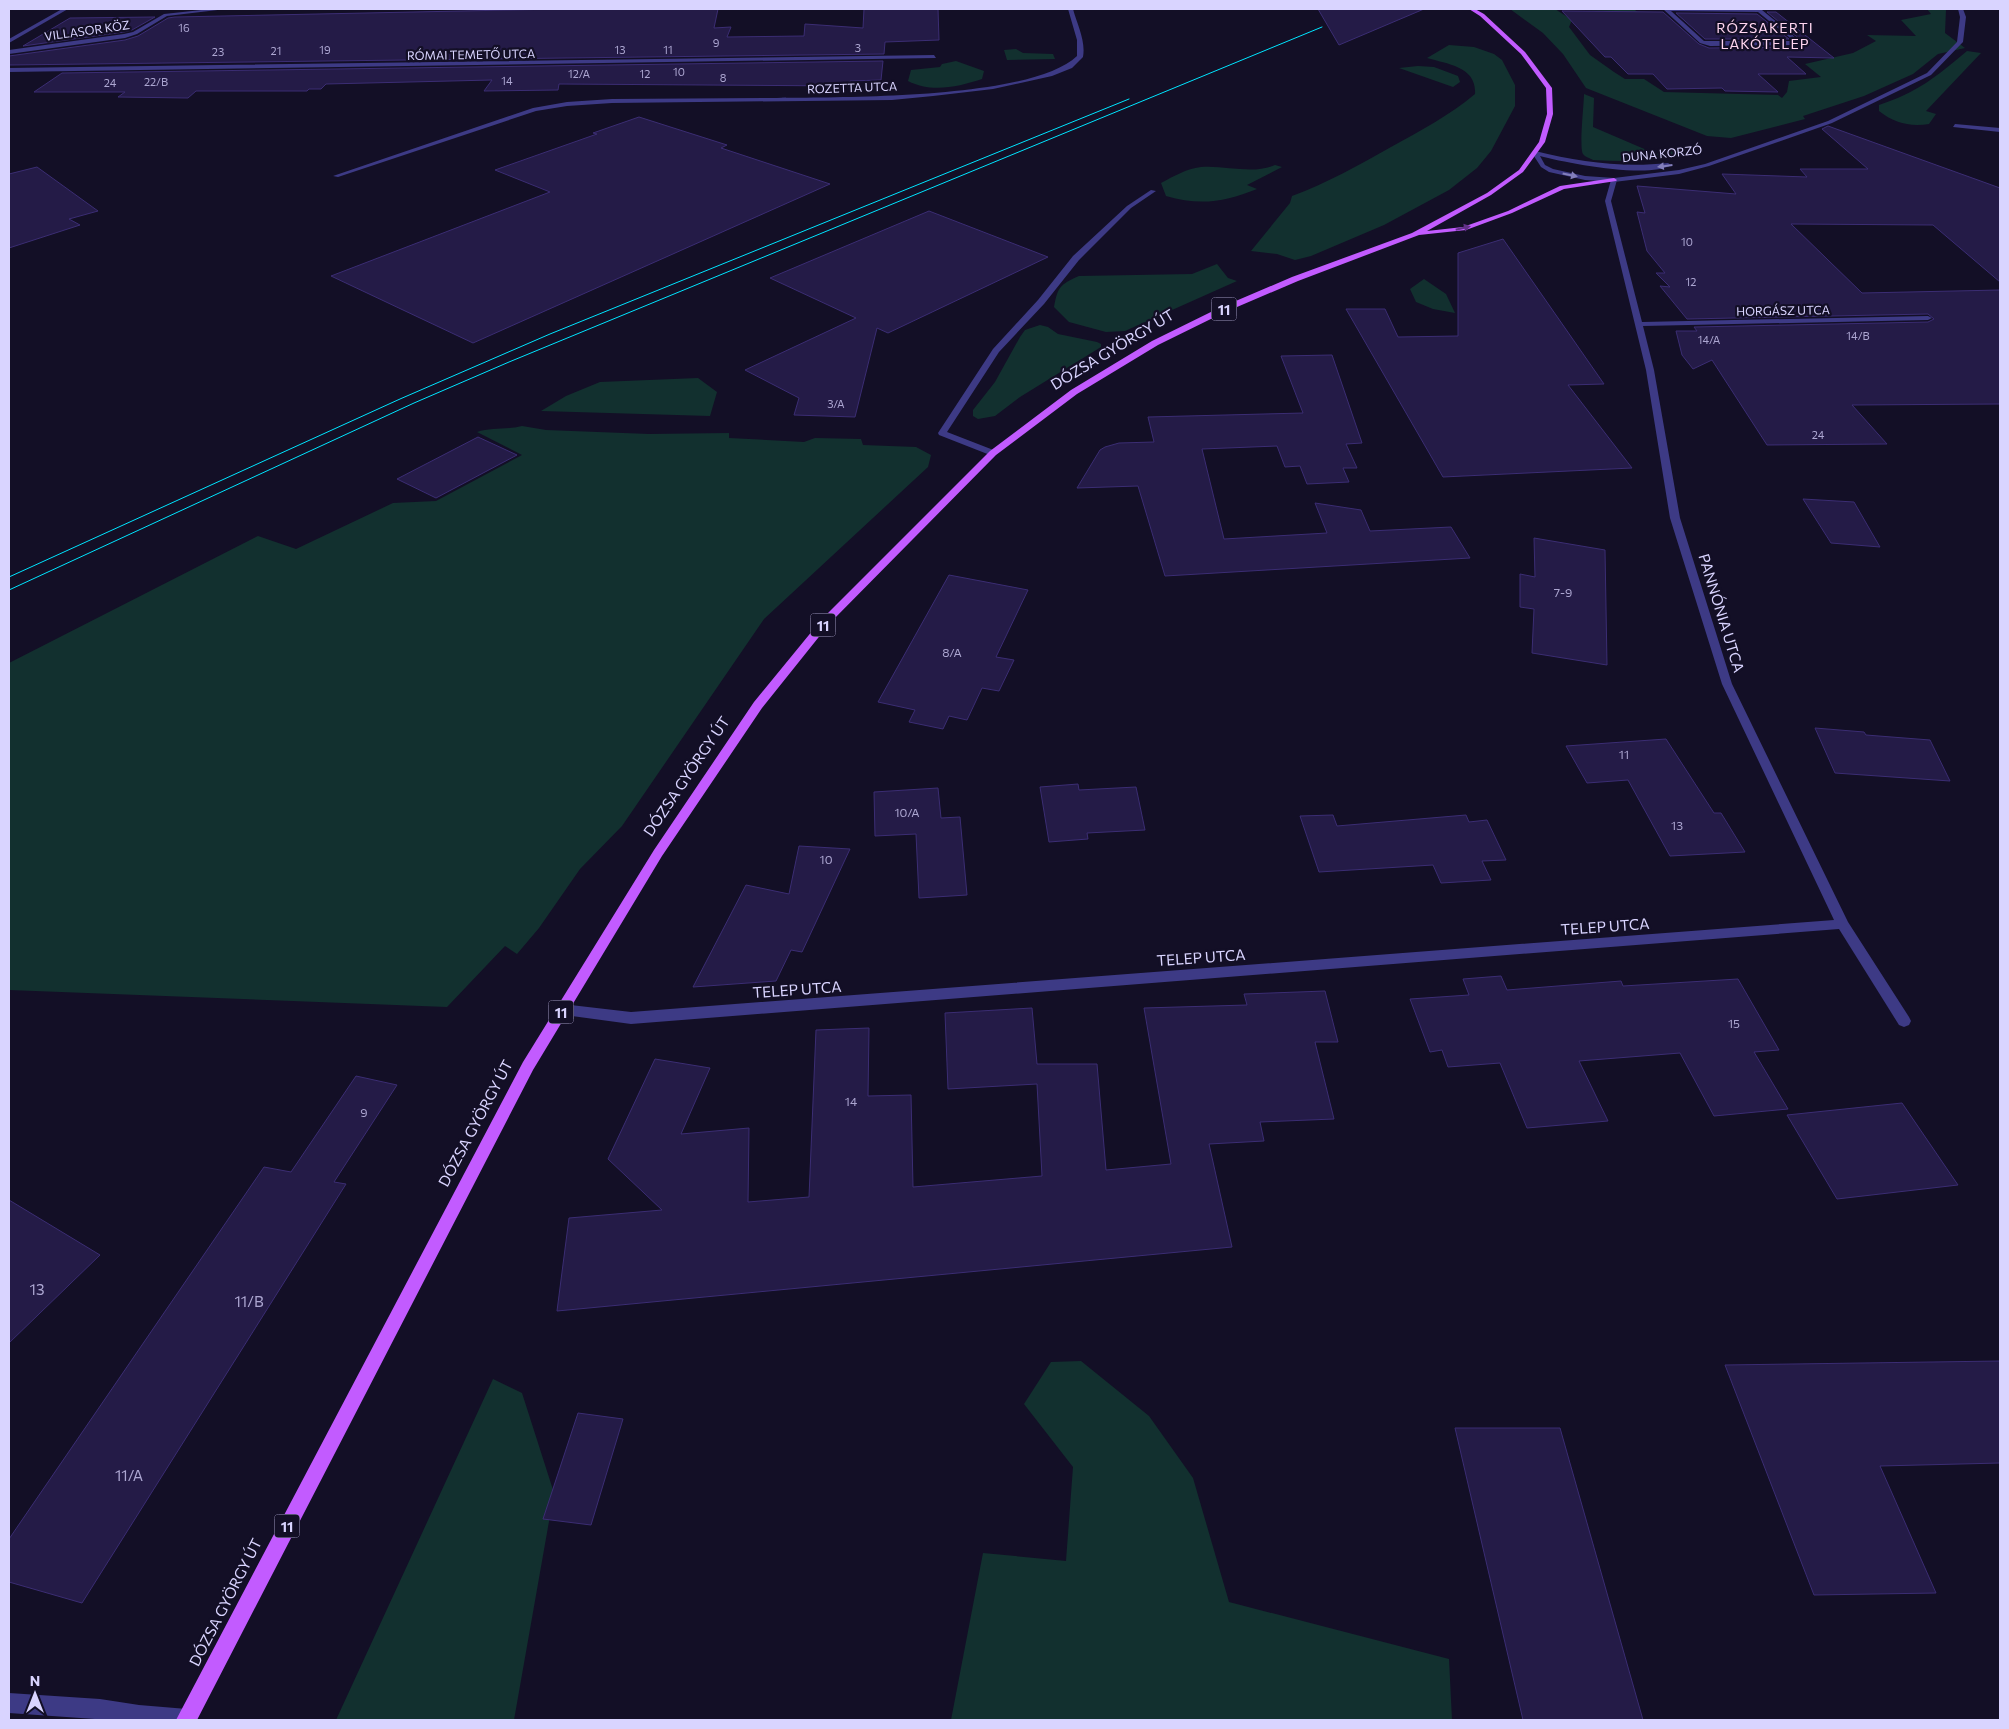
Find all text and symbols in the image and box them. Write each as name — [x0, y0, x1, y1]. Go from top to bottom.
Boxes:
street label: VILLASOR KÖZ — [43, 17, 131, 43]
district label: RÓZSAKERTI LAKÓTELEP — [1716, 19, 1814, 52]
house number: 16 — [178, 21, 190, 34]
house number: 9 — [713, 36, 720, 49]
house number: 3 — [855, 41, 861, 54]
house number: 19 — [319, 43, 331, 56]
house number: 13 — [615, 43, 625, 56]
house number: 11 — [663, 43, 673, 56]
house number: 21 — [271, 44, 281, 57]
house number: 23 — [212, 45, 224, 58]
street label: RÓMAI TEMETŐ UTCA — [407, 46, 535, 62]
house number: 10 — [673, 65, 685, 78]
house number: 12/A — [568, 67, 590, 80]
house number: 12 — [640, 67, 650, 80]
house number: 8 — [720, 71, 727, 84]
house number: 14 — [501, 74, 513, 87]
house number: 22/B — [144, 75, 168, 88]
house number: 24 — [104, 76, 117, 89]
street label: ROZETTA UTCA — [807, 78, 897, 96]
street label: DUNA KORZÓ — [1621, 142, 1703, 164]
one-way arrow — [1657, 162, 1673, 170]
one-way arrow — [1563, 171, 1578, 179]
one-way arrow — [1456, 224, 1471, 232]
house number: 10 — [1681, 235, 1693, 248]
house number: 12 — [1686, 275, 1696, 288]
road number: 11 — [1212, 298, 1236, 320]
street label: HORGÁSZ UTCA — [1736, 302, 1830, 318]
street label: DÓZSA GYÖRGY ÚT — [1046, 304, 1177, 393]
house number: 14/B — [1846, 329, 1870, 342]
house number: 14/A — [1698, 333, 1721, 346]
house number: 3/A — [827, 397, 845, 410]
house number: 24 — [1812, 428, 1825, 441]
street label: PANNÓNIA UTCA — [1695, 551, 1750, 675]
house number: 7-9 — [1554, 585, 1572, 599]
road number: 11 — [810, 614, 836, 636]
house number: 8/A — [942, 645, 962, 659]
street label: DÓZSA GYÖRGY ÚT — [638, 712, 733, 839]
house number: 11 — [1619, 747, 1629, 761]
house number: 10/A — [894, 805, 920, 819]
house number: 13 — [1671, 818, 1683, 832]
house number: 10 — [820, 852, 833, 866]
street label: TELEP UTCA — [1560, 914, 1650, 938]
street label: TELEP UTCA — [1156, 945, 1246, 969]
street label: TELEP UTCA — [752, 977, 842, 1001]
road number: 11 — [548, 1000, 574, 1024]
house number: 15 — [1728, 1016, 1740, 1030]
street label: DÓZSA GYÖRGY ÚT — [433, 1056, 516, 1189]
house number: 14 — [845, 1094, 857, 1108]
house number: 9 — [360, 1105, 368, 1119]
house number: 13 — [30, 1280, 44, 1298]
house number: 11/B — [234, 1292, 264, 1310]
house number: 11/A — [115, 1466, 143, 1484]
road number: 11 — [274, 1514, 300, 1538]
street label: DÓZSA GYÖRGY ÚT — [184, 1534, 265, 1669]
north arrow — [10, 1669, 60, 1719]
text: N — [30, 1672, 40, 1689]

